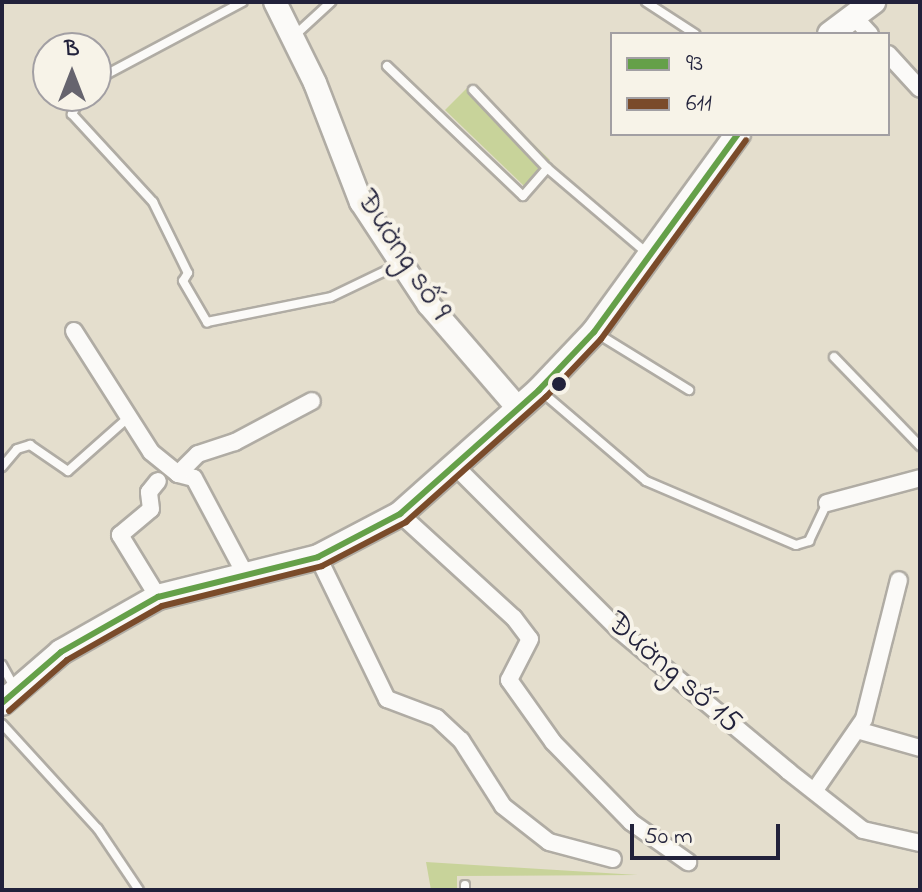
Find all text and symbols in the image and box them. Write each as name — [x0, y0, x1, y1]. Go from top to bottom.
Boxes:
north arrow — [32, 32, 112, 112]
legend — [610, 32, 890, 136]
text: B — [65, 34, 79, 66]
text: 93 — [686, 47, 703, 82]
text: 611 — [686, 87, 712, 122]
street label: Đường số 9 — [346, 184, 458, 328]
unlabelled marker — [551, 376, 567, 392]
street label: Đường số 15 — [598, 605, 748, 743]
scale bar — [634, 808, 784, 858]
text: 50 m — [644, 820, 693, 855]

